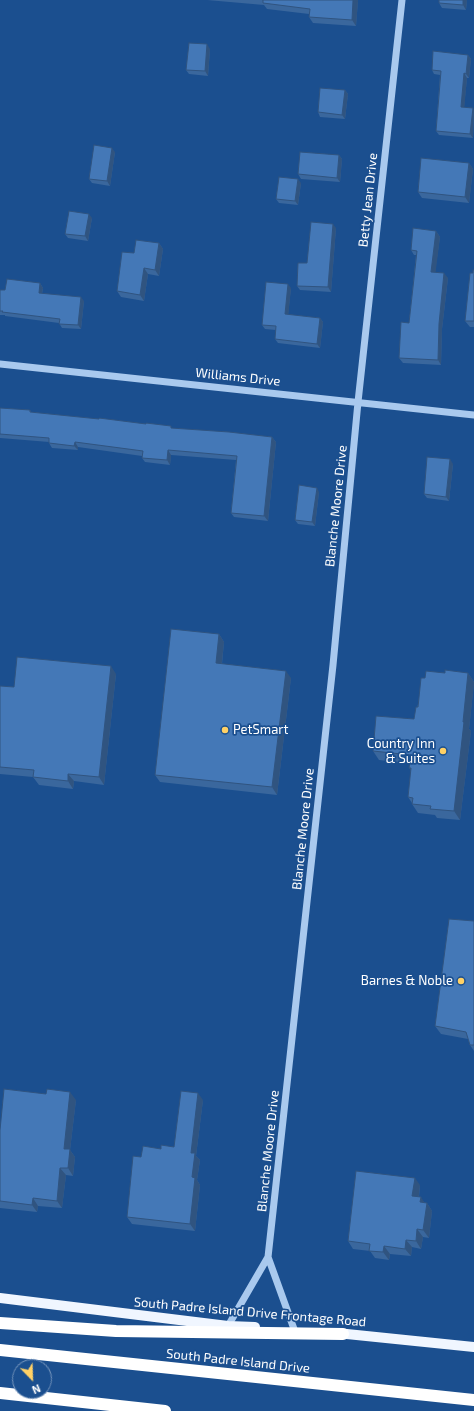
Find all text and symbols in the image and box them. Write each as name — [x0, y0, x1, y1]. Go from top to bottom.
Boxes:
street label: Betty Jean Drive — [355, 152, 381, 248]
street label: Williams Drive — [195, 365, 281, 389]
street label: Blanche Moore Drive — [322, 444, 350, 568]
place label: PetSmart — [233, 722, 289, 738]
marker: PetSmart — [220, 725, 230, 735]
place label: Country Inn & Suites — [367, 736, 435, 767]
marker: Country Inn & Suites — [438, 746, 448, 756]
street label: Blanche Moore Drive — [289, 767, 317, 891]
place label: Barnes & Noble — [361, 973, 453, 989]
marker: Barnes & Noble — [456, 976, 466, 986]
street label: Blanche Moore Drive — [254, 1089, 282, 1213]
street label: South Padre Island Drive Frontage Road — [133, 1294, 367, 1330]
street label: South Padre Island Drive — [165, 1346, 311, 1376]
north arrow — [12, 1359, 52, 1399]
text: N — [30, 1382, 43, 1397]

